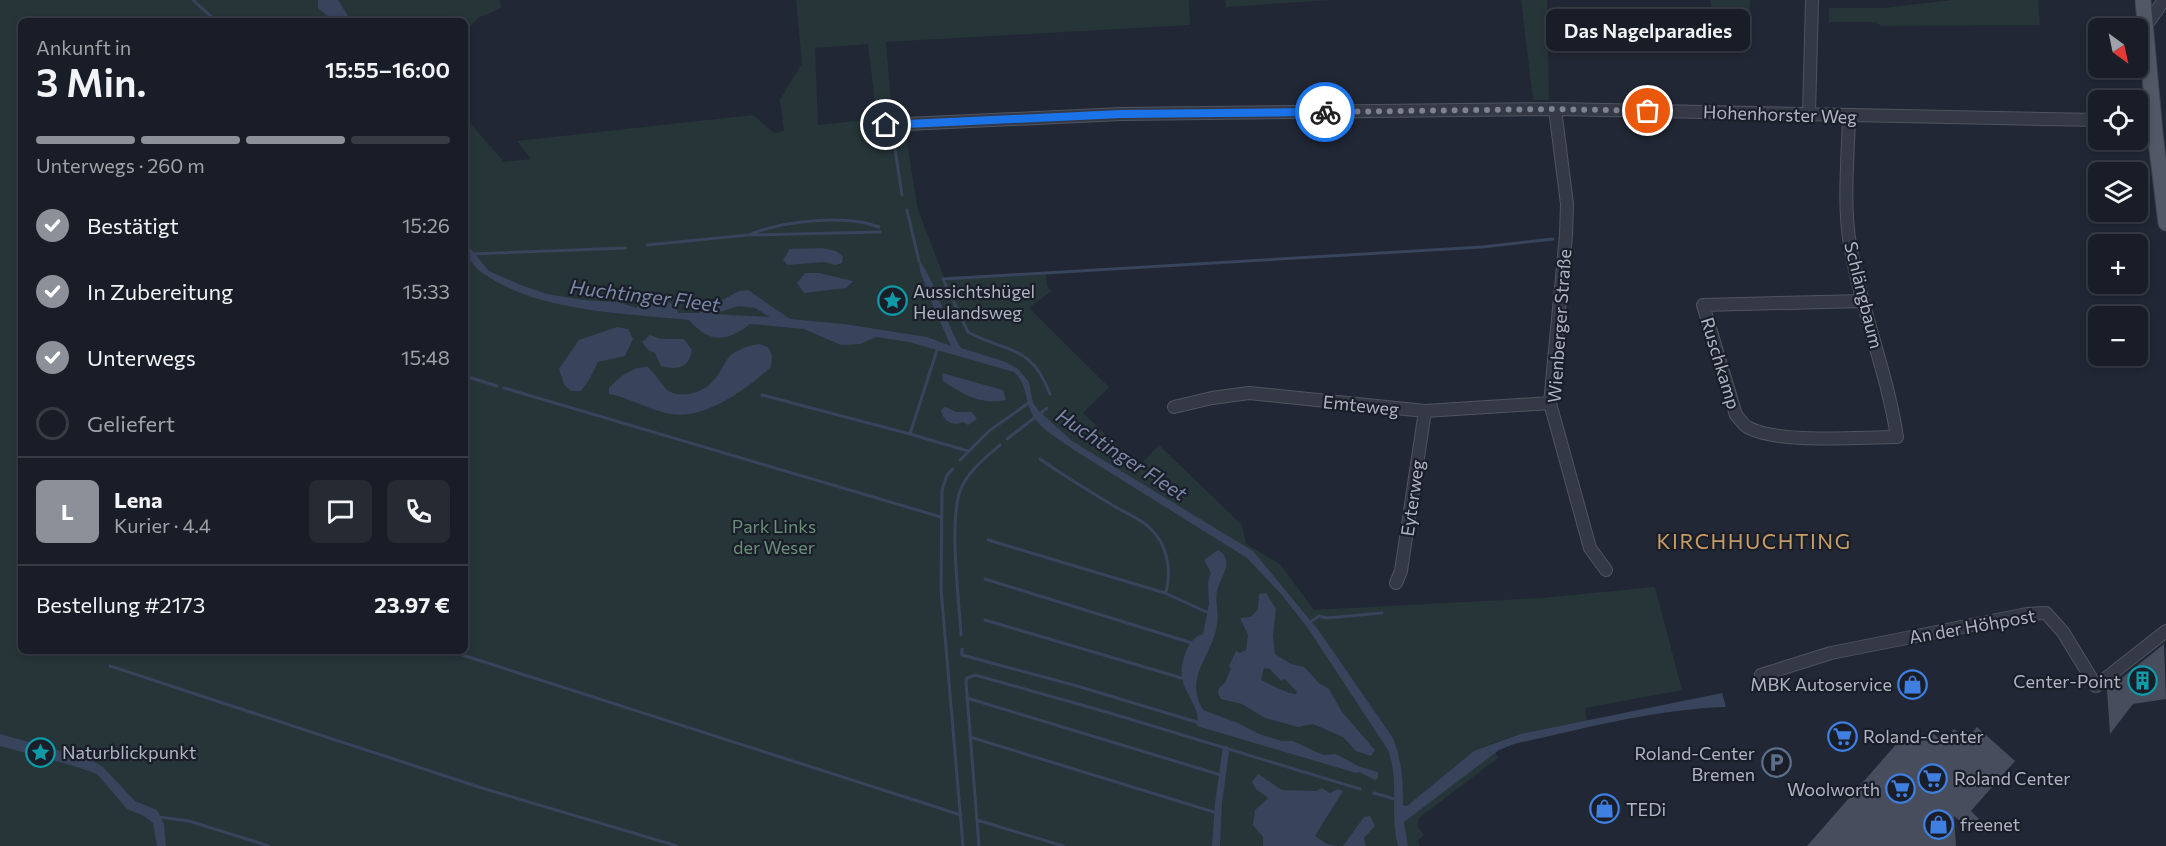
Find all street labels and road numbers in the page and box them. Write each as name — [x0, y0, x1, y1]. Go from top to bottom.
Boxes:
street label: Hohenhorster Weg — [1703, 100, 1858, 128]
street label: Schlängbaum — [1840, 239, 1888, 351]
street label: Wienberger Straße — [1543, 248, 1575, 404]
street label: Ruschkamp — [1697, 314, 1745, 412]
street label: Emteweg — [1322, 390, 1400, 420]
street label: Eyterweg — [1396, 458, 1428, 538]
street label: An der Höhpost — [1907, 604, 2037, 648]

